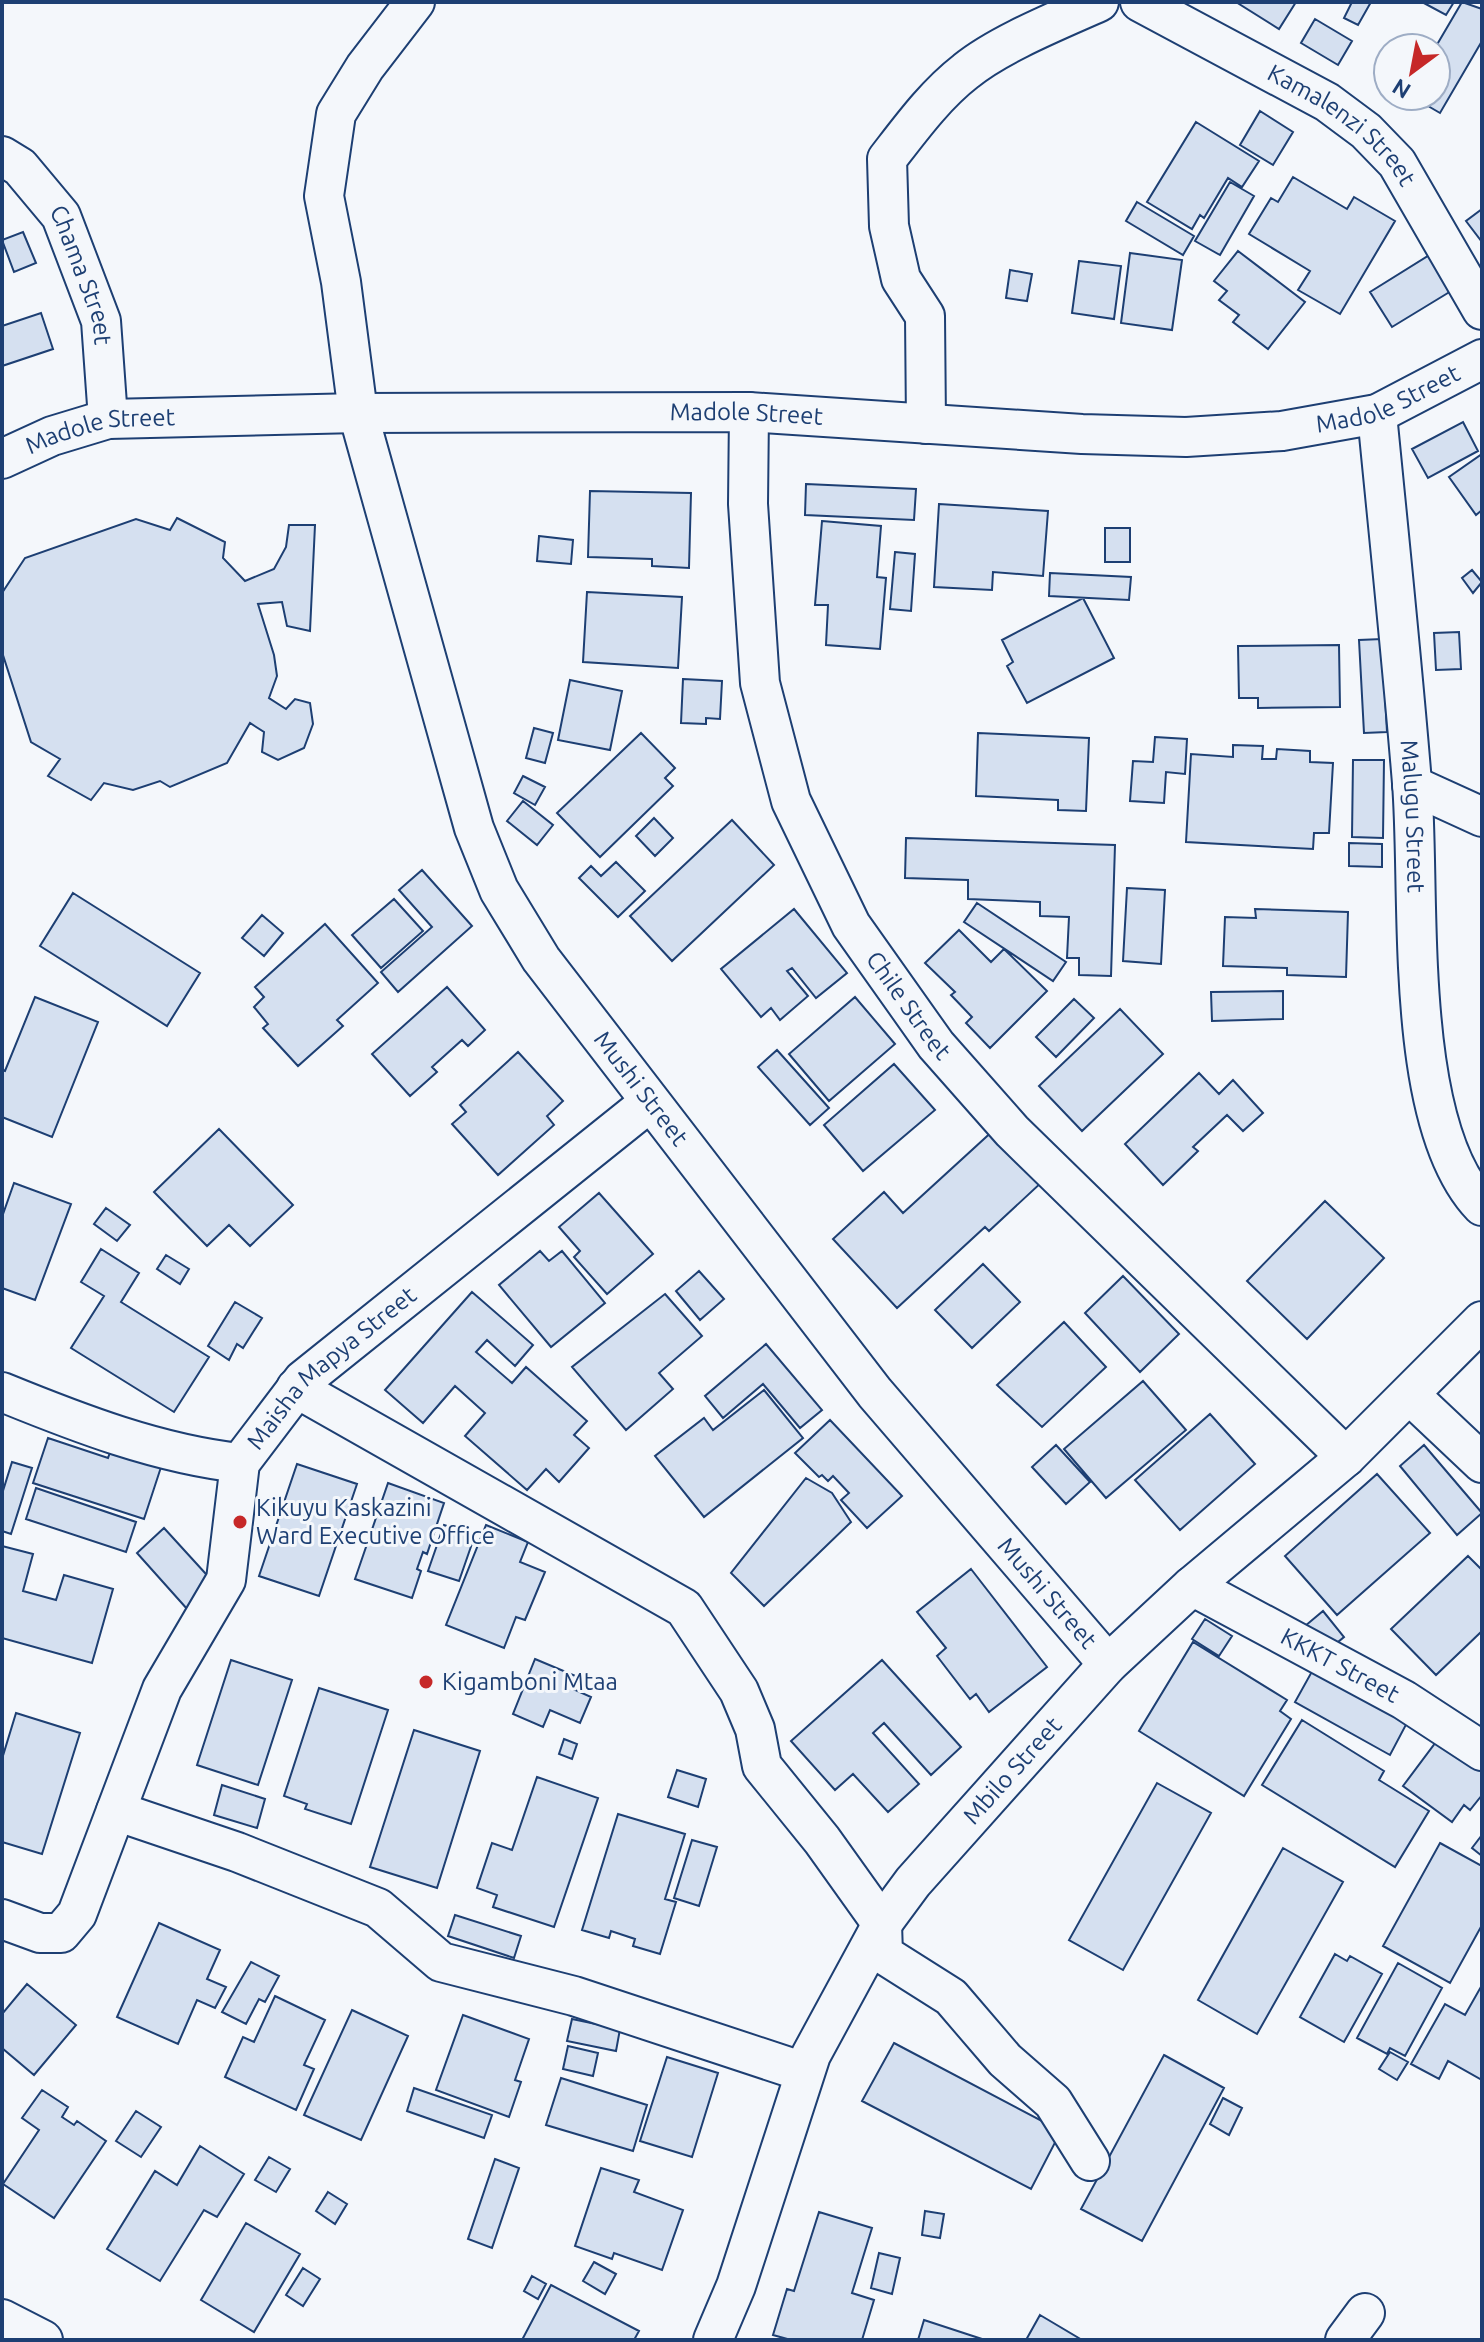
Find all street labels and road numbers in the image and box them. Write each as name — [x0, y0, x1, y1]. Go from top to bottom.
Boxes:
street label: Kamalenzi Street — [1263, 59, 1421, 191]
street label: Chama Street — [45, 199, 117, 346]
street label: Madole Street — [1314, 359, 1465, 438]
street label: Madole Street — [670, 398, 824, 430]
street label: Madole Street — [21, 403, 176, 459]
street label: Malugu Street — [1395, 739, 1430, 894]
street label: Chile Street — [861, 946, 957, 1065]
street label: Mushi Street — [589, 1026, 694, 1151]
street label: Maisha Mapya Street — [241, 1281, 422, 1454]
street label: Mushi Street — [993, 1532, 1103, 1654]
street label: KKKT Street — [1276, 1622, 1404, 1708]
street label: Mbilo Street — [958, 1711, 1067, 1829]

